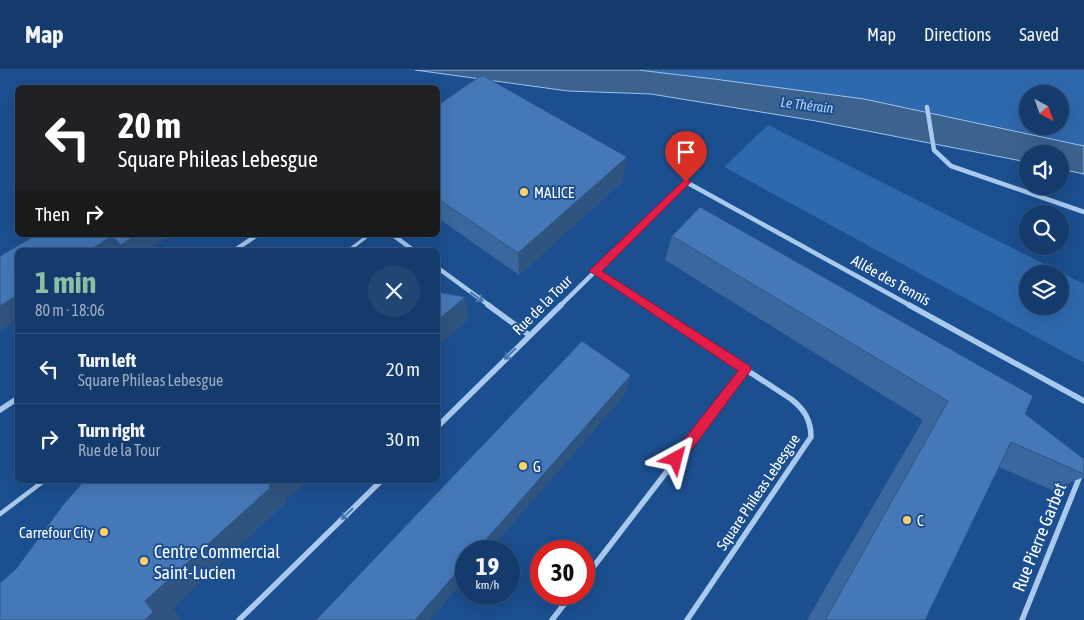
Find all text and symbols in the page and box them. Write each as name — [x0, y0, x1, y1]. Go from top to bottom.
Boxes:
text: Map — [25, 21, 64, 48]
text: Map — [867, 24, 896, 45]
text: Directions — [924, 24, 991, 45]
text: Saved — [1019, 24, 1059, 45]
north arrow — [1019, 85, 1069, 135]
map controls — [1019, 85, 1069, 315]
water label: Le Thérain — [780, 94, 834, 116]
icon: left — [35, 105, 100, 170]
text: 20 m — [118, 105, 181, 145]
pin — [665, 131, 707, 182]
icon: arrive — [672, 138, 700, 166]
button: sound — [1019, 145, 1069, 195]
text: Square Phileas Lebesgue — [118, 146, 318, 172]
place label: MALICE — [534, 184, 575, 201]
marker: MALICE — [518, 186, 530, 198]
icon: right — [80, 200, 108, 228]
text: Then — [35, 203, 70, 225]
button: search — [1019, 205, 1069, 255]
street label: Allée des Tennis — [848, 251, 934, 309]
text: 1 min — [35, 265, 96, 299]
button: close — [368, 265, 420, 317]
button: layers — [1019, 265, 1069, 315]
street label: Rue de la Tour — [509, 271, 576, 338]
one-way arrow — [470, 291, 483, 302]
text: 80 m · 18:06 — [35, 301, 105, 319]
one-way arrow — [504, 348, 516, 361]
text: Turn left — [78, 349, 136, 371]
icon: left — [35, 355, 63, 383]
text: 20 m — [386, 358, 420, 380]
text: Square Phileas Lebesgue — [78, 371, 223, 389]
text: Turn right — [78, 419, 145, 441]
icon: right — [35, 425, 63, 453]
text: 30 m — [386, 428, 420, 450]
street label: Square Phileas Lebesgue — [713, 431, 803, 553]
position arrow — [649, 432, 701, 484]
text: Rue de la Tour — [78, 441, 160, 459]
place label: G — [533, 458, 541, 475]
marker: G — [517, 460, 529, 472]
street label: Rue Pierre Garbet — [1008, 480, 1070, 594]
one-way arrow — [341, 508, 354, 520]
place label: C — [917, 512, 924, 529]
marker: C — [901, 514, 913, 526]
place label: Carrefour City — [19, 524, 94, 541]
marker: Carrefour City — [98, 526, 110, 538]
speed limit sign: 30 — [530, 540, 595, 605]
place label: Centre Commercial Saint-Lucien — [154, 541, 280, 583]
text: 19 — [476, 552, 499, 580]
marker: Centre Commercial Saint-Lucien — [138, 555, 150, 567]
text: km/h — [476, 578, 499, 592]

